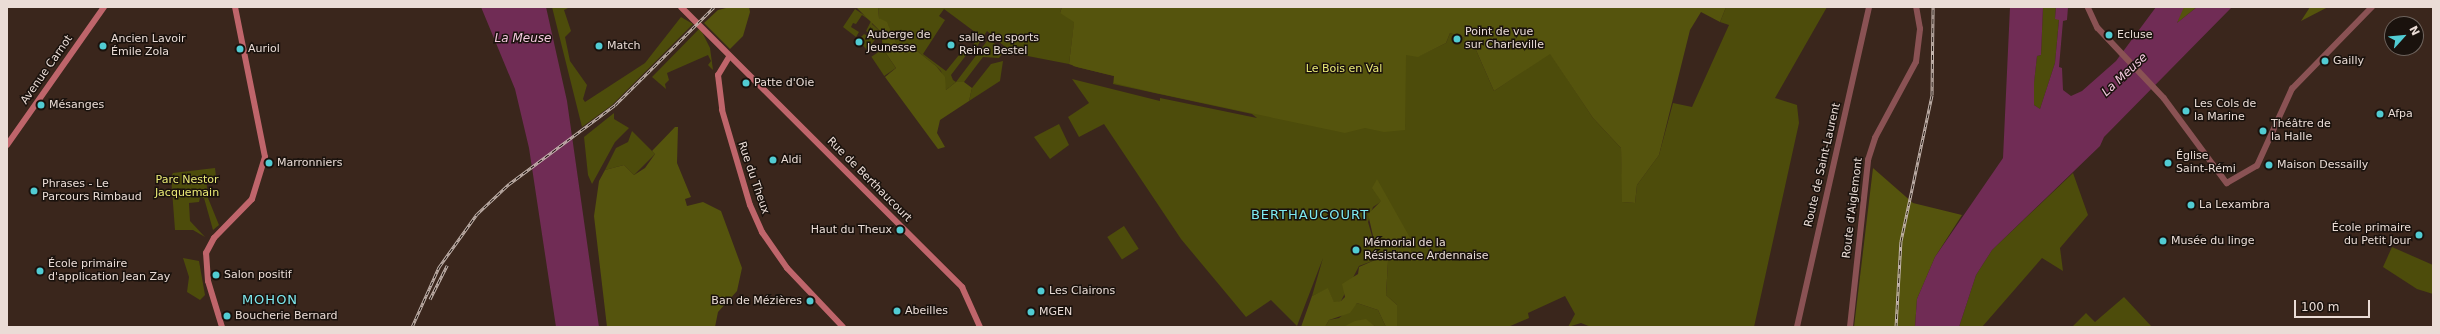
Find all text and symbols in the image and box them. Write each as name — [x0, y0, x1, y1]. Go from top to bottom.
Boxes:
north arrow — [2384, 16, 2424, 56]
text: N — [2406, 24, 2422, 38]
place label: Point de vue sur Charleville — [1465, 26, 1544, 52]
place label: Ecluse — [2117, 28, 2153, 42]
place label: Auberge de Jeunesse — [867, 29, 931, 55]
marker: Ecluse — [2104, 30, 2114, 40]
water label: La Meuse — [495, 32, 551, 46]
place label: salle de sports Reine Bestel — [959, 32, 1039, 58]
street label: Avenue Carnot — [18, 33, 76, 107]
place label: Ancien Lavoir Émile Zola — [111, 33, 186, 59]
marker: Point de vue sur Charleville — [1452, 34, 1462, 44]
marker: Auberge de Jeunesse — [854, 37, 864, 47]
place label: Match — [607, 39, 641, 53]
marker: salle de sports Reine Bestel — [946, 40, 956, 50]
marker: Ancien Lavoir Émile Zola — [98, 41, 108, 51]
marker: Match — [594, 41, 604, 51]
place label: Auriol — [248, 42, 280, 56]
marker: Auriol — [235, 44, 245, 54]
water label: La Meuse — [2099, 50, 2151, 100]
place label: Gailly — [2333, 54, 2364, 68]
marker: Gailly — [2320, 56, 2330, 66]
park label: Le Bois en Val — [1306, 62, 1382, 76]
place label: Patte d'Oie — [754, 76, 814, 90]
marker: Patte d'Oie — [741, 78, 751, 88]
place label: Mésanges — [49, 98, 104, 112]
place label: Les Cols de la Marine — [2194, 98, 2256, 124]
marker: Mésanges — [36, 100, 46, 110]
street label: Route de Saint-Laurent — [1802, 102, 1844, 228]
marker: Les Cols de la Marine — [2181, 106, 2191, 116]
place label: Afpa — [2388, 107, 2413, 121]
marker: Afpa — [2375, 109, 2385, 119]
place label: Théâtre de la Halle — [2271, 118, 2331, 144]
marker: Théâtre de la Halle — [2258, 126, 2268, 136]
street label: Rue de Berthaucourt — [824, 135, 914, 225]
street label: Rue du Theux — [734, 140, 772, 216]
place label: Église Saint-Rémi — [2176, 150, 2236, 176]
place label: Aldi — [781, 153, 802, 167]
marker: Aldi — [768, 155, 778, 165]
place label: Marronniers — [277, 156, 343, 170]
street label: Route d'Aiglemont — [1840, 157, 1866, 259]
marker: Marronniers — [264, 158, 274, 168]
marker: Église Saint-Rémi — [2163, 158, 2173, 168]
place label: Maison Dessailly — [2277, 158, 2368, 172]
marker: Maison Dessailly — [2264, 160, 2274, 170]
park label: Parc Nestor Jacquemain — [155, 174, 219, 200]
place label: Phrases - Le Parcours Rimbaud — [42, 178, 142, 204]
marker: Phrases - Le Parcours Rimbaud — [29, 186, 39, 196]
place label: La Lexambra — [2199, 198, 2270, 212]
marker: La Lexambra — [2186, 200, 2196, 210]
district label: BERTHAUCOURT — [1251, 207, 1369, 223]
place label: École primaire du Petit Jour — [2332, 222, 2411, 248]
place label: Haut du Theux — [811, 223, 892, 237]
marker: Haut du Theux — [895, 225, 905, 235]
marker: École primaire du Petit Jour — [2414, 230, 2424, 240]
place label: Musée du linge — [2171, 234, 2255, 248]
marker: Musée du linge — [2158, 236, 2168, 246]
place label: Mémorial de la Résistance Ardennaise — [1364, 237, 1489, 263]
marker: Mémorial de la Résistance Ardennaise — [1351, 245, 1361, 255]
place label: École primaire d'application Jean Zay — [48, 258, 170, 284]
marker: École primaire d'application Jean Zay — [35, 266, 45, 276]
place label: Salon positif — [224, 268, 292, 282]
marker: Salon positif — [211, 270, 221, 280]
place label: Les Clairons — [1049, 284, 1115, 298]
marker: Les Clairons — [1036, 286, 1046, 296]
district label: MOHON — [242, 292, 298, 308]
scale bar — [2296, 292, 2372, 318]
place label: Ban de Mézières — [711, 294, 802, 308]
marker: Ban de Mézières — [805, 296, 815, 306]
text: 100 m — [2301, 300, 2339, 314]
place label: Abeilles — [905, 304, 948, 318]
place label: MGEN — [1039, 305, 1072, 319]
marker: Abeilles — [892, 306, 902, 316]
marker: MGEN — [1026, 307, 1036, 317]
place label: Boucherie Bernard — [235, 309, 338, 323]
marker: Boucherie Bernard — [222, 311, 232, 321]

